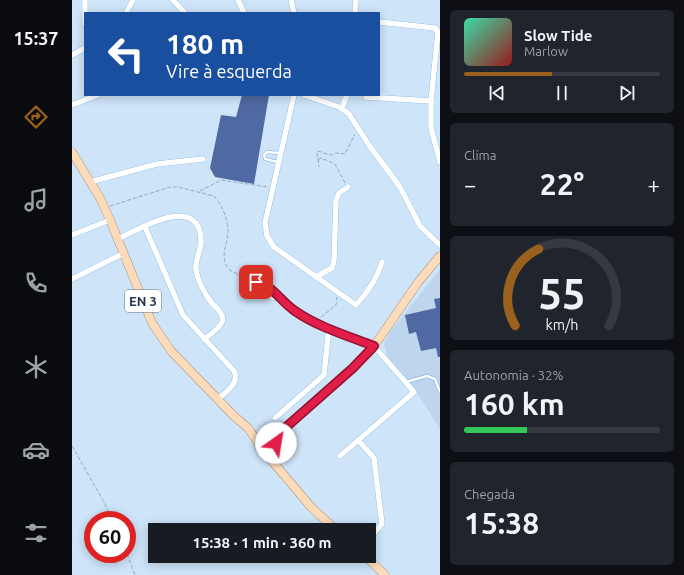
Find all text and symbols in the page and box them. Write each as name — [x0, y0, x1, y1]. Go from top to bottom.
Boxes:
text: Slow Tide — [524, 27, 592, 44]
text: 15:37 — [13, 28, 59, 48]
icon: left — [100, 28, 152, 80]
text: 180 m — [166, 28, 244, 59]
text: Marlow — [524, 44, 568, 58]
text: Vire à esquerda — [166, 61, 292, 81]
icon: previous — [486, 82, 508, 104]
icon: pause — [551, 82, 573, 104]
icon: next — [616, 82, 638, 104]
icon: directions — [22, 103, 50, 131]
text: Clima — [464, 148, 496, 162]
text: 22° — [540, 167, 584, 201]
text: − — [464, 172, 476, 197]
text: + — [648, 172, 660, 197]
icon: music — [22, 186, 50, 214]
pin — [239, 265, 273, 299]
icon: phone — [22, 269, 50, 297]
text: 55 — [539, 269, 585, 316]
icon: arrive — [245, 271, 267, 293]
road number: EN 3 — [125, 290, 161, 312]
text: km/h — [546, 316, 578, 332]
icon: climate — [22, 353, 50, 381]
text: Autonomia · 32% — [464, 368, 563, 382]
text: 160 km — [464, 387, 565, 421]
position arrow — [255, 422, 297, 464]
icon: car — [22, 436, 50, 464]
text: Chegada — [464, 487, 515, 501]
text: 15:38 — [464, 506, 539, 540]
speed limit sign: 60 — [84, 511, 136, 563]
icon: filters — [22, 519, 50, 547]
text: 15:38 · 1 min · 360 m — [193, 534, 331, 551]

